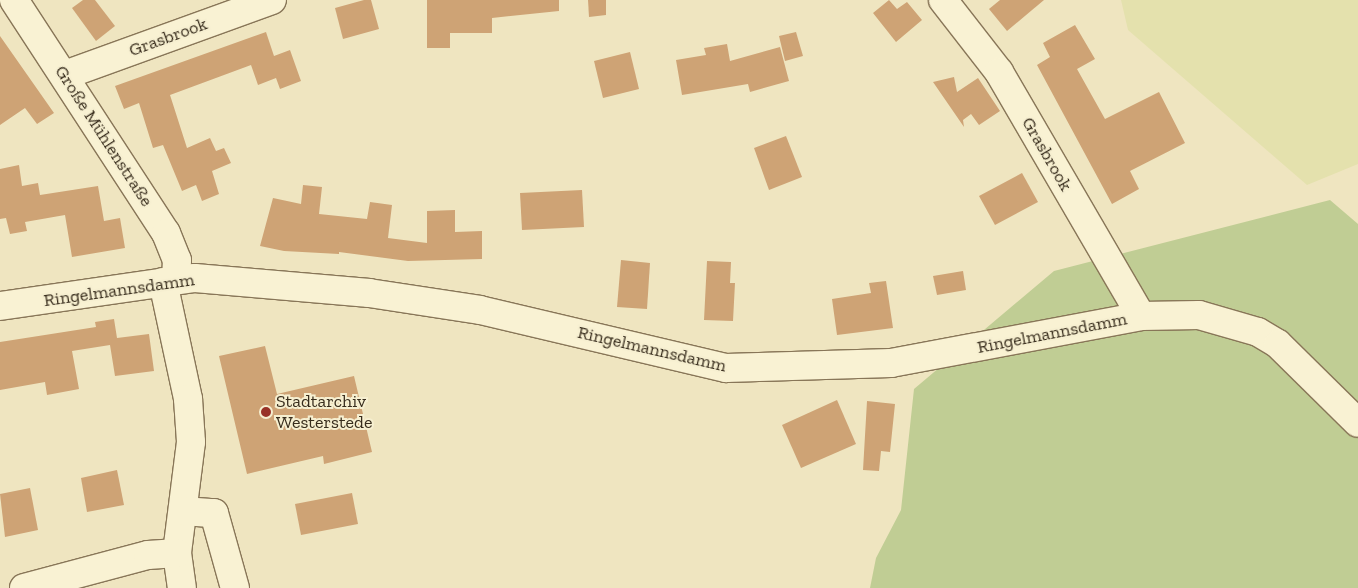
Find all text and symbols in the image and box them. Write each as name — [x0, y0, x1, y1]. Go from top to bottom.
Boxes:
street label: Grasbrook — [126, 13, 210, 61]
street label: Große Mühlenstraße — [50, 61, 158, 211]
street label: Grasbrook — [1017, 113, 1077, 195]
street label: Ringelmannsdamm — [42, 269, 196, 311]
street label: Ringelmannsdamm — [975, 308, 1129, 358]
street label: Ringelmannsdamm — [576, 321, 728, 377]
place label: Stadtarchiv Westerstede — [276, 391, 372, 434]
marker: Stadtarchiv Westerstede — [260, 406, 272, 418]

